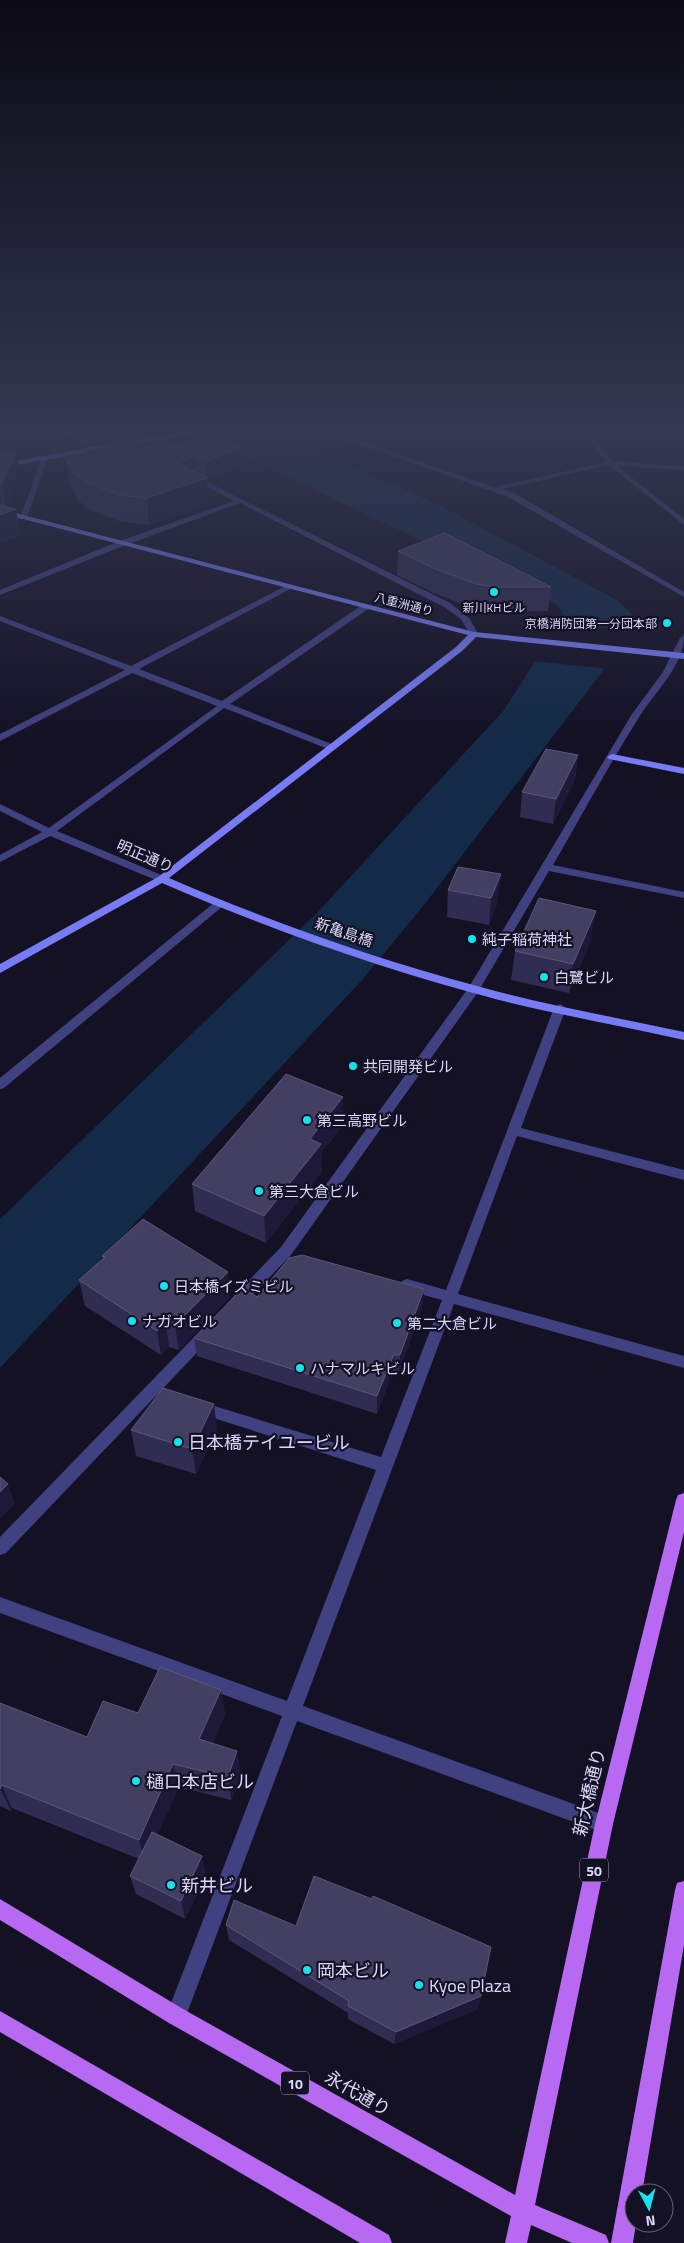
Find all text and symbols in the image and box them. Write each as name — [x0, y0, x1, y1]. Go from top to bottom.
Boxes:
marker: 新川KHビル — [488, 586, 500, 598]
street label: 八重洲通り — [373, 588, 435, 620]
place label: 新川KHビル — [463, 598, 525, 617]
place label: 京橋消防団第一分団本部 — [525, 614, 657, 633]
marker: 京橋消防団第一分団本部 — [661, 617, 673, 629]
street label: 明正通り — [113, 834, 177, 878]
street label: 新亀島橋 — [312, 911, 376, 953]
place label: 純子稲荷神社 — [482, 928, 572, 951]
marker: 純子稲荷神社 — [466, 933, 478, 945]
place label: 白鷺ビル — [554, 966, 614, 989]
marker: 白鷺ビル — [538, 971, 550, 983]
place label: 共同開発ビル — [363, 1055, 453, 1078]
marker: 共同開発ビル — [347, 1060, 359, 1072]
place label: 第三高野ビル — [317, 1109, 407, 1132]
marker: 第三高野ビル — [301, 1114, 313, 1126]
place label: 第三大倉ビル — [269, 1180, 359, 1203]
marker: 第三大倉ビル — [253, 1185, 265, 1197]
place label: 日本橋イズミビル — [174, 1275, 294, 1298]
marker: 日本橋イズミビル — [158, 1280, 170, 1292]
place label: ナガオビル — [142, 1310, 217, 1333]
place label: 第二大倉ビル — [407, 1312, 497, 1335]
marker: ナガオビル — [126, 1315, 138, 1327]
marker: 第二大倉ビル — [391, 1317, 403, 1329]
place label: ハナマルキビル — [310, 1357, 415, 1380]
marker: ハナマルキビル — [294, 1362, 306, 1374]
place label: 日本橋テイユービル — [188, 1429, 350, 1456]
marker: 日本橋テイユービル — [172, 1436, 184, 1448]
street label: 新大橋通り — [566, 1745, 612, 1839]
place label: 樋口本店ビル — [146, 1768, 254, 1795]
marker: 樋口本店ビル — [130, 1775, 142, 1787]
road number: 50 — [580, 1858, 608, 1882]
place label: 新井ビル — [181, 1872, 253, 1899]
marker: 新井ビル — [165, 1879, 177, 1891]
place label: 岡本ビル — [317, 1957, 389, 1984]
marker: 岡本ビル — [301, 1964, 313, 1976]
place label: Kyoe Plaza — [429, 1972, 511, 1999]
marker: Kyoe Plaza — [413, 1979, 425, 1991]
street label: 永代通り — [320, 2063, 396, 2123]
road number: 10 — [281, 2072, 309, 2094]
north arrow — [624, 2183, 674, 2233]
text: N — [645, 2210, 657, 2232]

